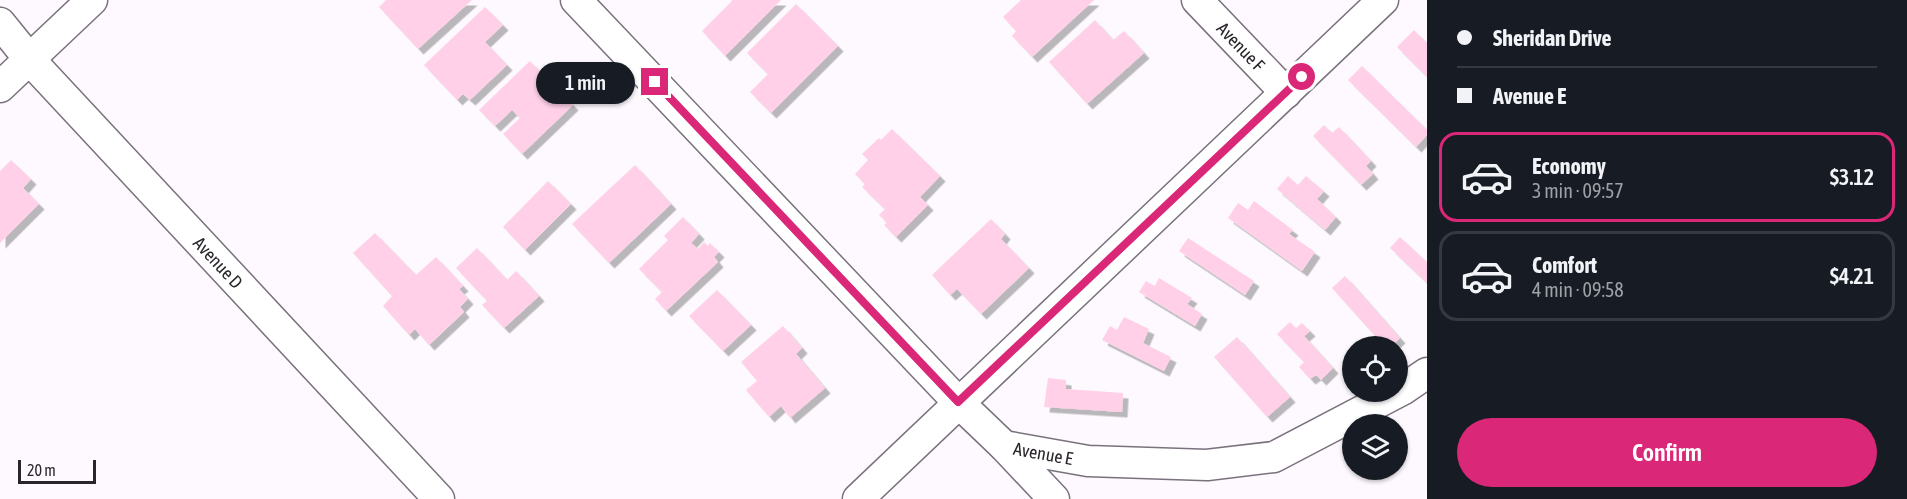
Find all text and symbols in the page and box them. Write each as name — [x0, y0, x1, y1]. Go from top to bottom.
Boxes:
street label: Avenue F — [1213, 17, 1270, 76]
text: Sheridan Drive — [1493, 25, 1612, 51]
callout: 1 min — [535, 61, 634, 103]
route start — [1288, 63, 1315, 90]
route end — [641, 68, 668, 95]
text: 1 min — [565, 71, 606, 94]
text: Avenue E — [1493, 83, 1566, 109]
icon: car — [1460, 150, 1514, 204]
text: Economy — [1532, 153, 1606, 179]
text: $3.12 — [1830, 164, 1874, 190]
text: 3 min · 09:57 — [1532, 179, 1624, 202]
street label: Avenue D — [189, 232, 247, 292]
icon: car — [1460, 249, 1514, 303]
text: Comfort — [1532, 252, 1597, 278]
text: $4.21 — [1830, 263, 1874, 289]
text: 4 min · 09:58 — [1532, 278, 1624, 301]
map controls — [1342, 336, 1408, 480]
button: locate — [1342, 336, 1408, 402]
button: layers — [1342, 414, 1408, 480]
button: Confirm — [1457, 418, 1877, 487]
street label: Avenue E — [1012, 437, 1075, 469]
scale bar — [18, 457, 96, 484]
text: 20 m — [27, 461, 56, 479]

